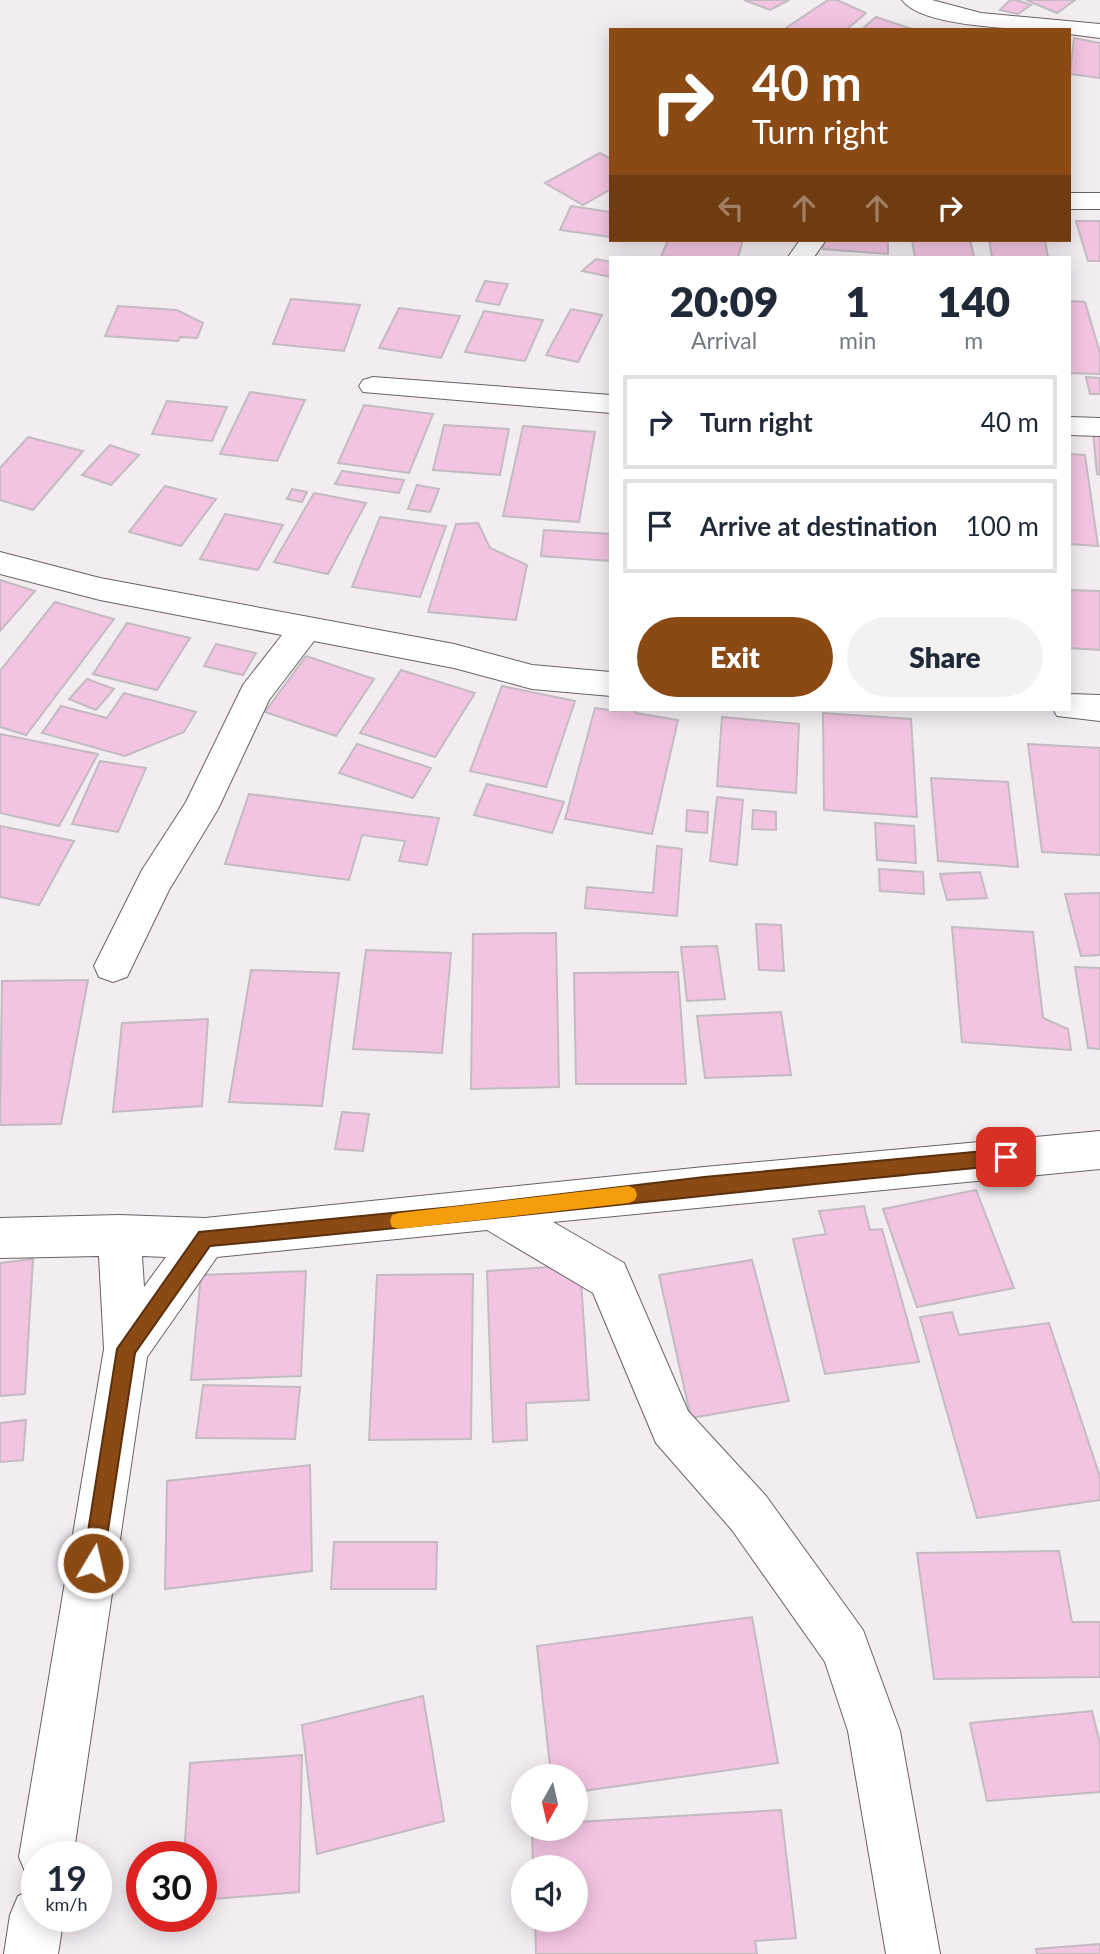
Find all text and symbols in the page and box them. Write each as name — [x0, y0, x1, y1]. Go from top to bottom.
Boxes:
text: 40 m — [752, 53, 862, 111]
icon: right — [637, 56, 728, 147]
text: Turn right — [752, 112, 888, 151]
icon: left — [712, 189, 750, 227]
icon: ahead — [785, 189, 823, 227]
icon: ahead — [858, 189, 896, 227]
icon: right — [931, 189, 969, 227]
text: 20:09 — [670, 276, 778, 326]
text: 1 — [846, 276, 870, 326]
text: 140 — [937, 276, 1010, 326]
text: Arrival — [691, 326, 757, 354]
text: min — [839, 326, 876, 354]
text: m — [964, 326, 983, 354]
icon: right — [641, 403, 679, 441]
text: Turn right — [700, 406, 813, 438]
text: 40 m — [981, 406, 1039, 438]
icon: arrive — [641, 507, 679, 545]
text: Arrive at destination — [700, 510, 937, 542]
text: 100 m — [966, 510, 1039, 542]
button: Exit — [637, 617, 833, 697]
button: Share — [847, 617, 1043, 697]
pin — [976, 1127, 1036, 1187]
icon: arrive — [987, 1138, 1025, 1176]
position arrow — [56, 1526, 130, 1600]
north arrow — [511, 1764, 588, 1841]
map controls — [511, 1764, 588, 1932]
speed limit sign: 30 — [126, 1841, 217, 1932]
button: sound — [511, 1855, 588, 1932]
text: 19 — [46, 1856, 87, 1898]
text: km/h — [45, 1893, 88, 1915]

